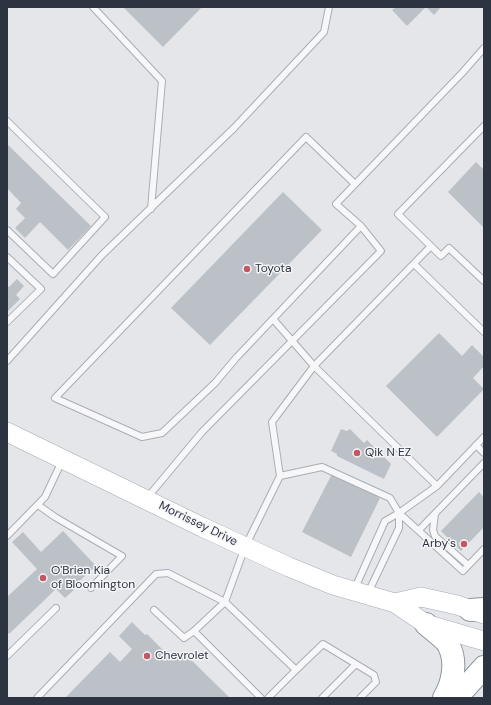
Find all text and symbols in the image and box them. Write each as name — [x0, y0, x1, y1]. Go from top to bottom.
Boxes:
place label: Toyota — [255, 262, 292, 276]
marker: Toyota — [242, 264, 252, 274]
place label: Qik N EZ — [365, 446, 411, 460]
marker: Qik N EZ — [352, 448, 362, 458]
street label: Morrissey Drive — [156, 499, 240, 549]
place label: Arby's — [422, 537, 456, 551]
marker: Arby's — [459, 539, 469, 549]
place label: O'Brien Kia of Bloomington — [51, 564, 135, 592]
marker: O'Brien Kia of Bloomington — [38, 573, 48, 583]
place label: Chevrolet — [155, 649, 209, 663]
marker: Chevrolet — [142, 651, 152, 661]

